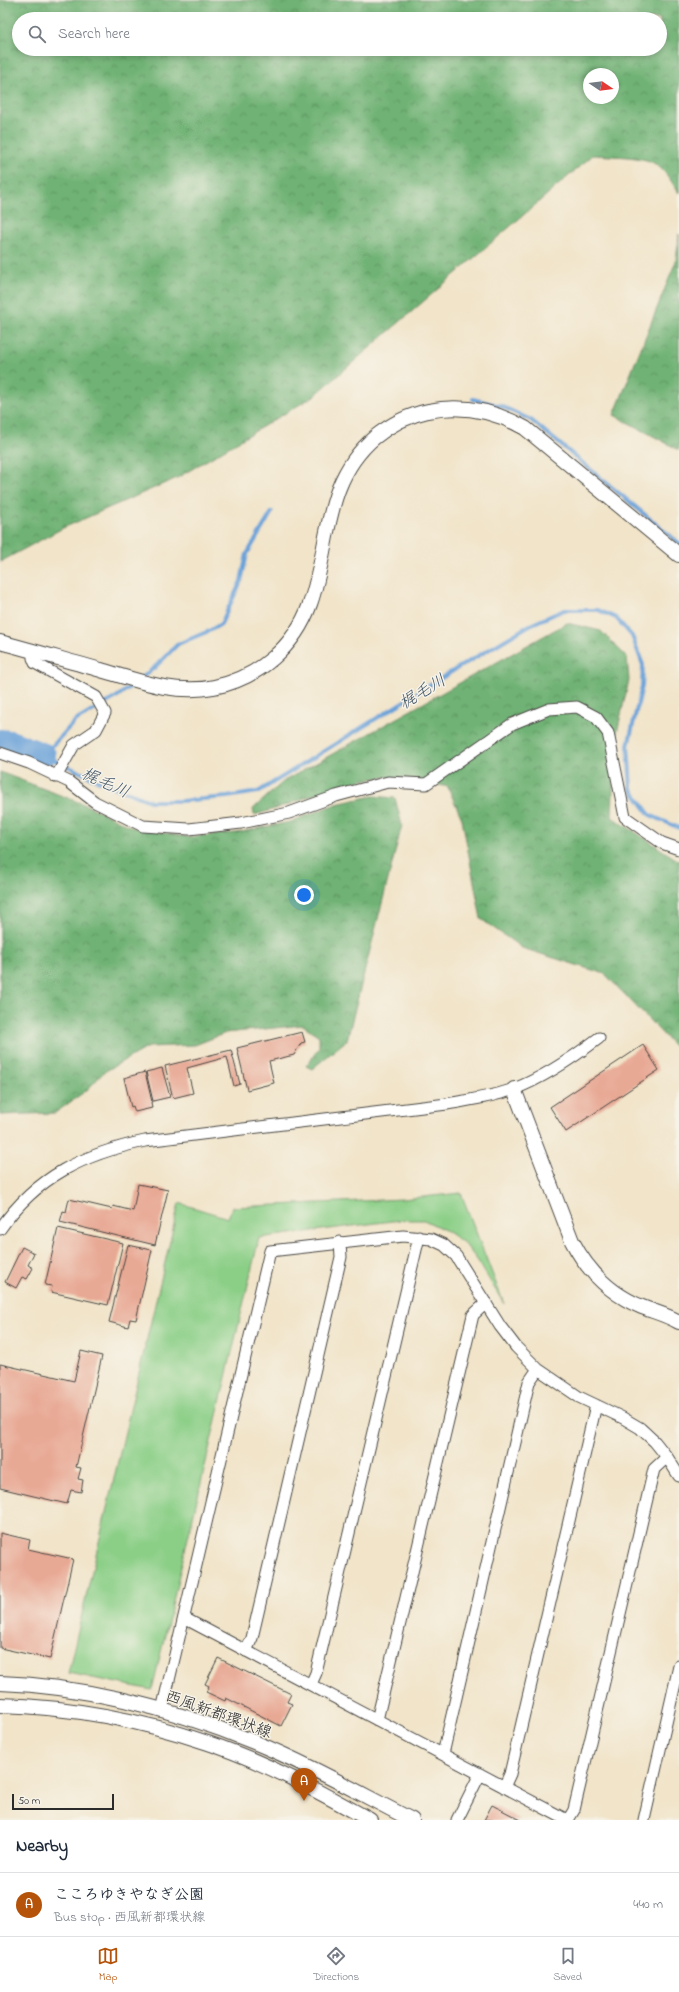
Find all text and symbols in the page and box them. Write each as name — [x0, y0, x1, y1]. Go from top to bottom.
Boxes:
search box — [12, 12, 667, 56]
icon: search — [26, 23, 48, 45]
text: Search here — [58, 23, 130, 45]
north arrow — [583, 68, 619, 104]
water label: 梶毛川 — [394, 668, 451, 716]
water label: 梶毛川 — [77, 762, 134, 805]
your location — [294, 885, 314, 905]
street label: 西風新都環状線 — [162, 1684, 275, 1745]
pin: A — [291, 1768, 317, 1801]
scale bar — [12, 1792, 114, 1811]
text: 50 m — [18, 1793, 40, 1809]
text: Nearby — [16, 1834, 68, 1859]
text: こころゆきやなぎ公園 — [54, 1884, 204, 1906]
text: A — [25, 1895, 33, 1914]
text: 440 m — [633, 1895, 663, 1914]
text: Bus stop · 西風新都環状線 — [54, 1908, 205, 1927]
tab: Map — [97, 1945, 119, 1985]
tab: Directions — [313, 1945, 359, 1985]
tab: Saved — [553, 1945, 582, 1985]

